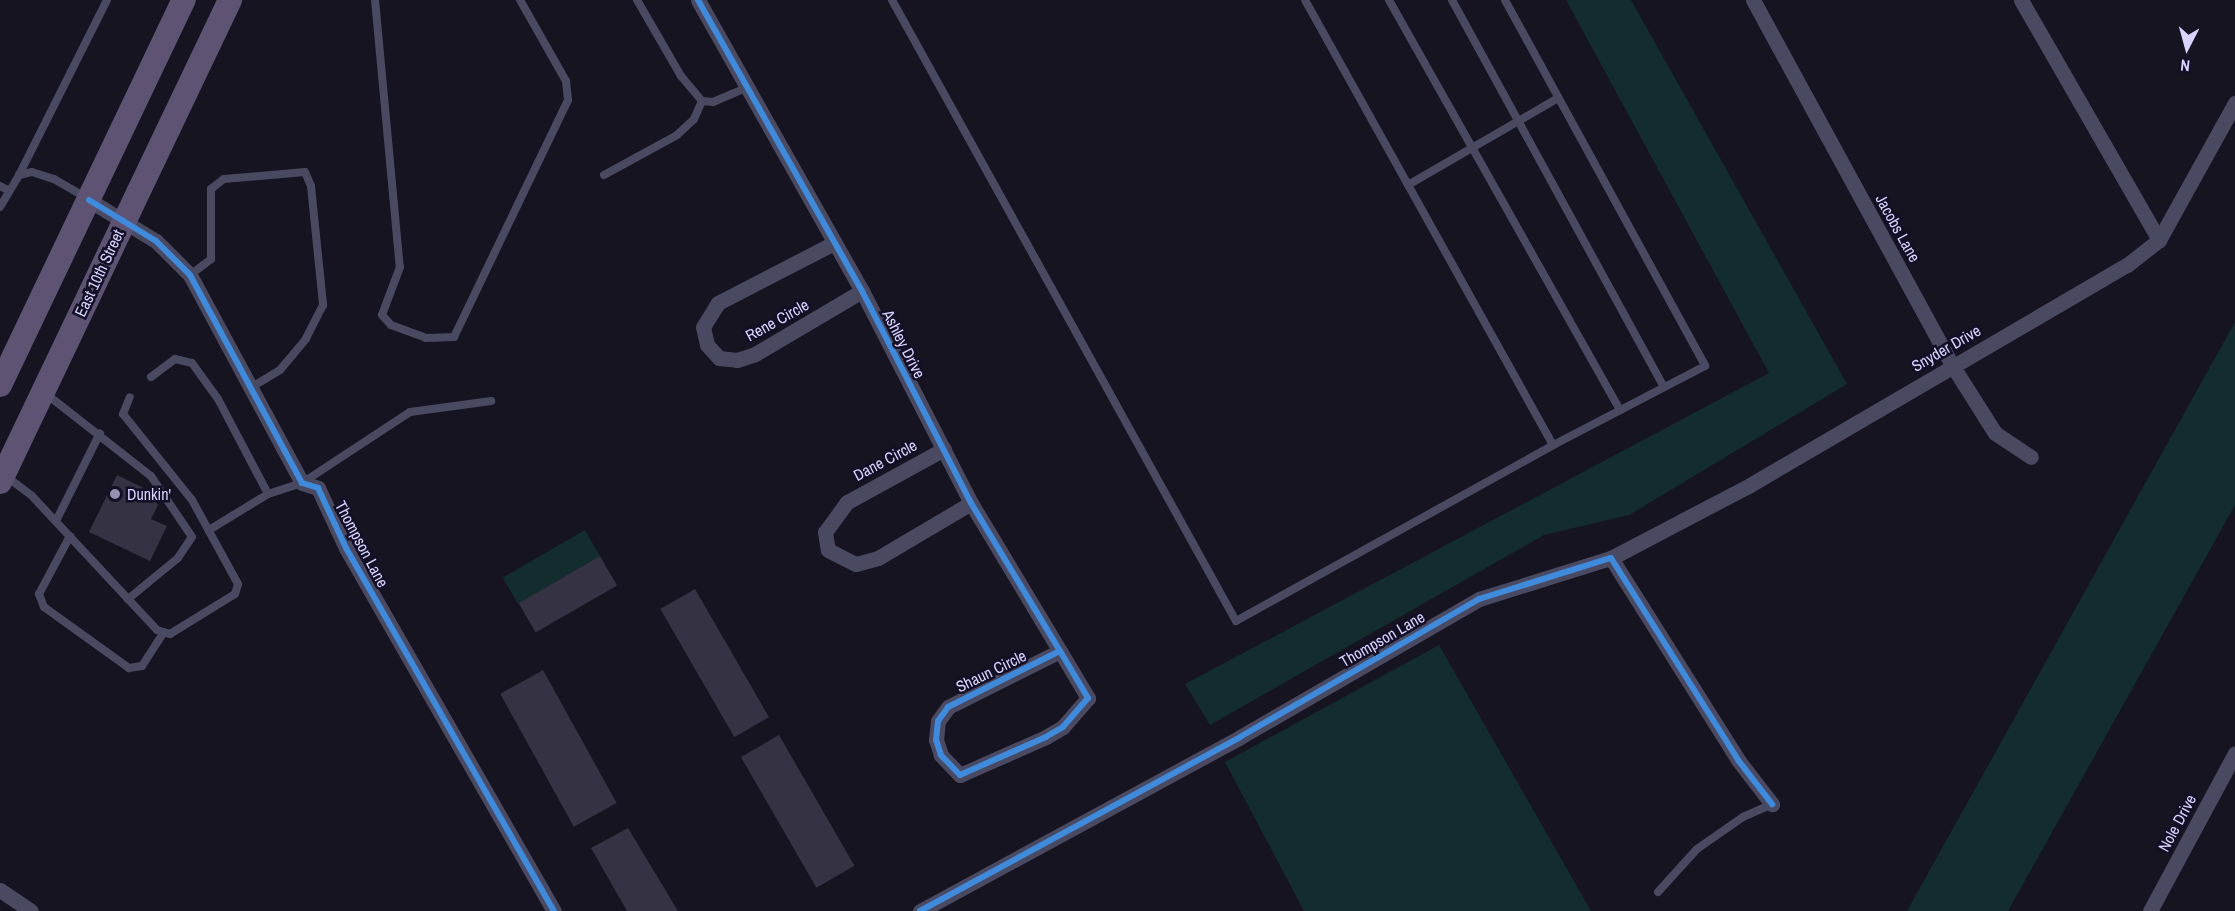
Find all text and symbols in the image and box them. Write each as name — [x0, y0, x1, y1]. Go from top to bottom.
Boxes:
north arrow — [2157, 18, 2217, 78]
text: N — [2179, 54, 2191, 77]
street label: Jacobs Lane — [1872, 191, 1924, 265]
street label: East 10th Street — [70, 226, 128, 320]
street label: Rene Circle — [742, 295, 812, 345]
street label: Ashley Drive — [879, 307, 929, 381]
street label: Snyder Drive — [1908, 321, 1984, 375]
street label: Dane Circle — [850, 435, 920, 485]
place label: Dunkin' — [127, 484, 171, 504]
marker: Dunkin' — [108, 487, 122, 501]
street label: Thompson Lane — [331, 498, 393, 590]
street label: Thompson Lane — [1336, 607, 1428, 671]
street label: Shaun Circle — [953, 646, 1029, 696]
street label: Nole Drive — [2154, 791, 2200, 855]

